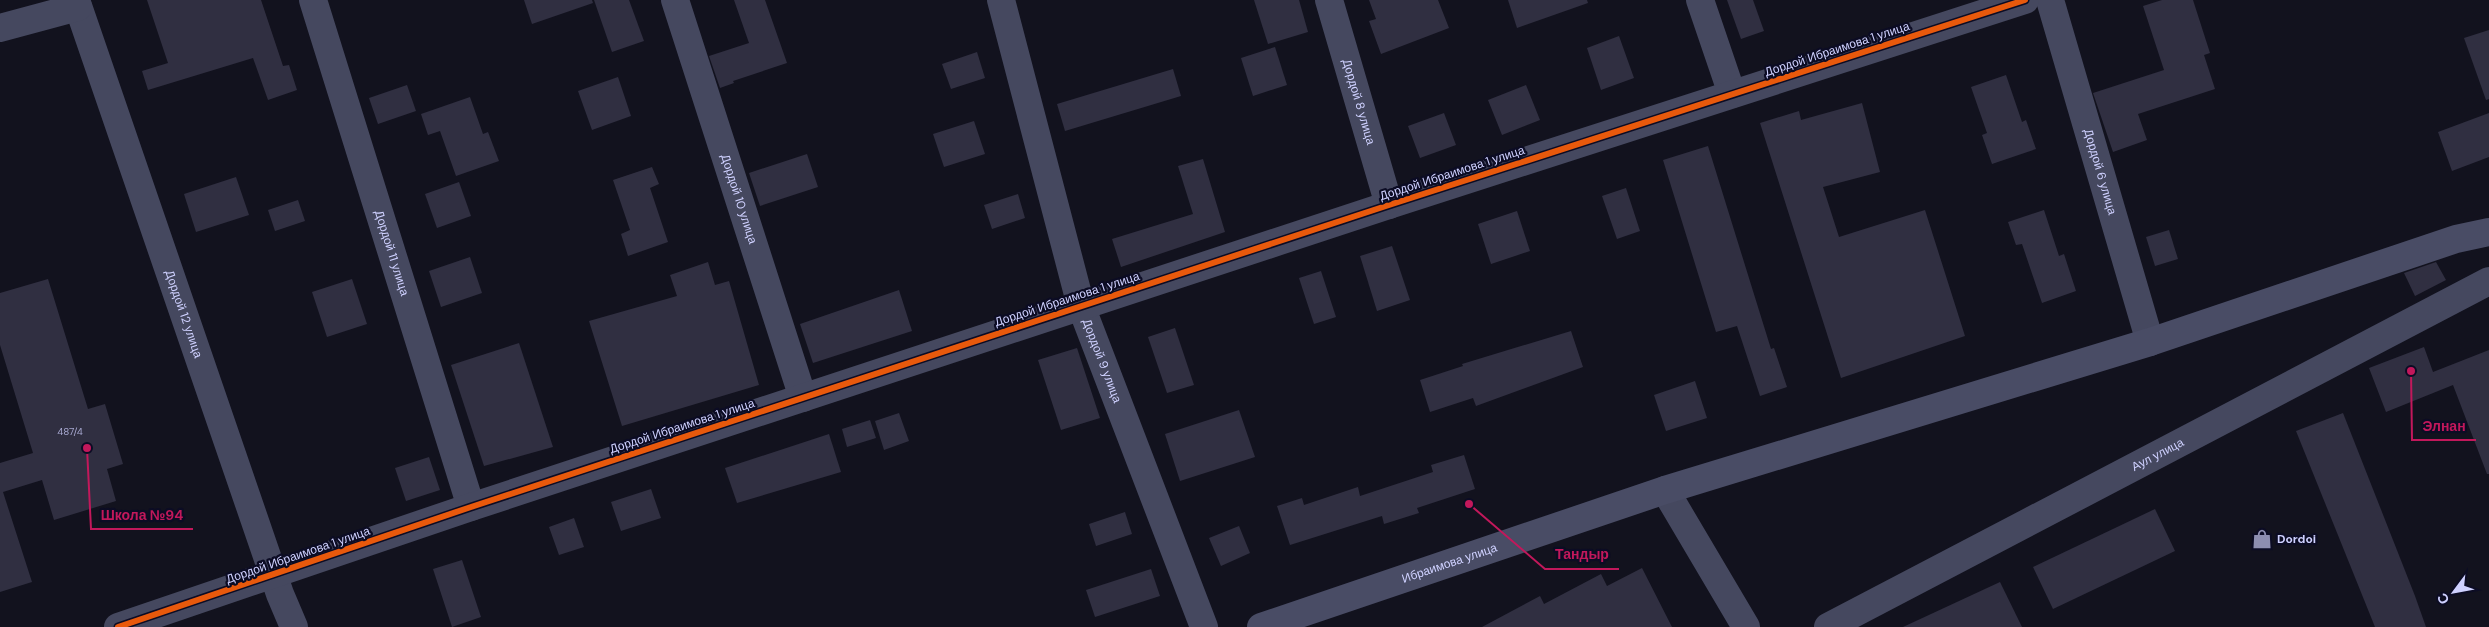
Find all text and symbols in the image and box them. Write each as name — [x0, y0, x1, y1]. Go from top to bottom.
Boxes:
street label: Дордой Ибраимова 1 улица — [1763, 18, 1912, 80]
street label: Дордой 8 улица — [1339, 57, 1379, 147]
street label: Дордой 6 улица — [2080, 127, 2120, 217]
street label: Дордой Ибраимова 1 улица — [1378, 142, 1527, 204]
street label: Дордой 10 улица — [717, 152, 761, 246]
street label: Дордой 11 улица — [371, 208, 413, 298]
street label: Дордой 12 улица — [161, 268, 206, 360]
street label: Дордой Ибраимова 1 улица — [993, 268, 1142, 330]
street label: Дордой 9 улица — [1079, 317, 1125, 405]
street label: Дордой Ибраимова 1 улица — [608, 395, 757, 457]
callout: Элнан — [2412, 411, 2476, 440]
text: Элнан — [2422, 417, 2466, 435]
house number: 487/4 — [57, 425, 83, 438]
street label: Аул улица — [2129, 434, 2187, 475]
callout: Школа №94 — [91, 500, 193, 529]
text: Школа №94 — [101, 506, 183, 524]
street label: Дордой Ибраимова 1 улица — [224, 523, 372, 587]
shop icon: Dordoi — [2251, 528, 2273, 550]
place label: Dordoi — [2277, 531, 2316, 547]
street label: Ибраимова улица — [1400, 539, 1500, 587]
callout: Тандыр — [1545, 540, 1619, 569]
text: Тандыр — [1555, 545, 1609, 563]
north arrow — [2429, 567, 2479, 617]
text: С — [2433, 590, 2453, 608]

